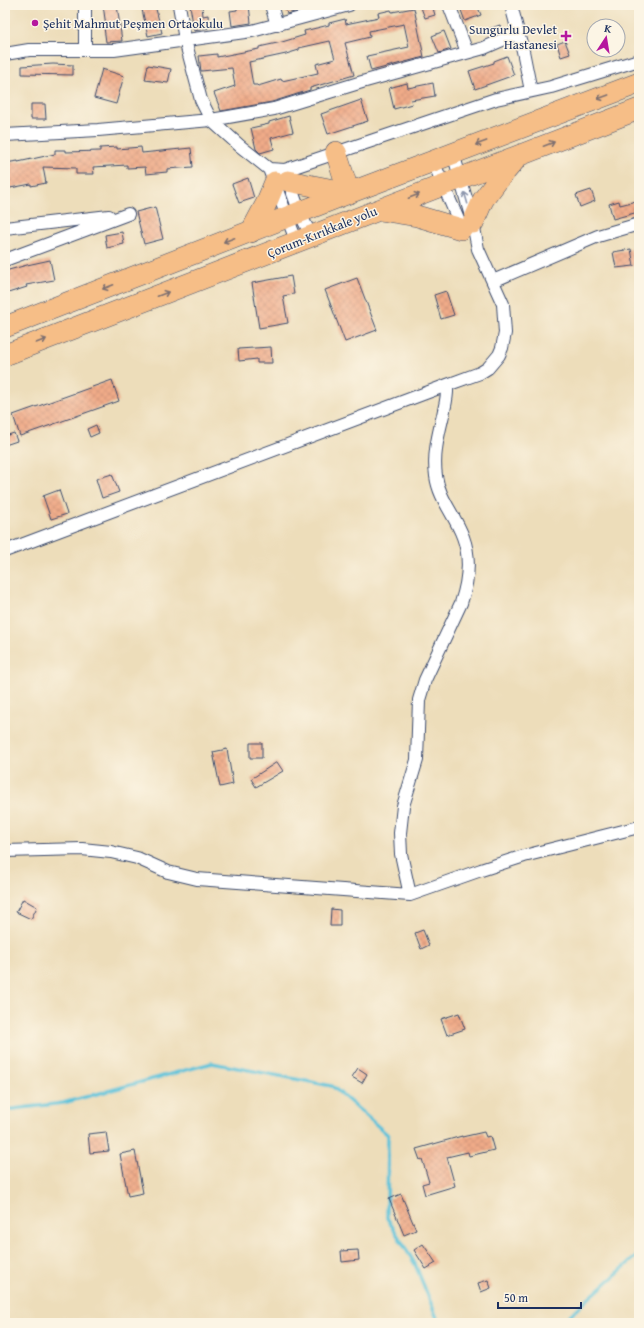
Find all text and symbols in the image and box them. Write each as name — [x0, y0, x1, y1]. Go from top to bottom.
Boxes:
place label: Şehit Mahmut Peşmen Ortaokulu — [43, 14, 223, 33]
marker: Şehit Mahmut Peşmen Ortaokulu — [30, 18, 40, 28]
north arrow — [586, 18, 626, 58]
place label: Sungurlu Devlet Hastanesi — [469, 20, 557, 54]
text: K — [603, 20, 613, 37]
marker: Sungurlu Devlet Hastanesi — [560, 30, 572, 42]
one-way arrow — [597, 94, 609, 102]
one-way arrow — [475, 139, 487, 147]
one-way arrow — [542, 140, 554, 148]
one-way arrow — [462, 191, 469, 204]
one-way arrow — [408, 192, 420, 200]
street label: Çorum-Kırıkkale yolu — [264, 201, 380, 263]
one-way arrow — [223, 237, 235, 245]
one-way arrow — [102, 284, 114, 292]
one-way arrow — [156, 290, 168, 298]
one-way arrow — [35, 336, 47, 344]
scale bar — [498, 1284, 581, 1310]
text: 50 m — [504, 1289, 528, 1306]

